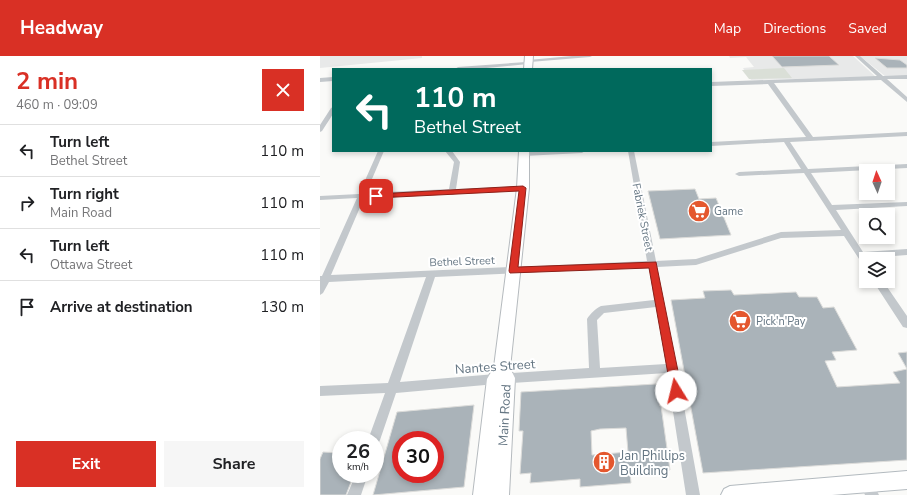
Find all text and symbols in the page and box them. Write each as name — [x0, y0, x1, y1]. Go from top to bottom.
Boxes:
text: Headway — [20, 15, 103, 41]
text: Map — [714, 19, 741, 38]
text: Directions — [763, 19, 826, 38]
text: Saved — [848, 19, 887, 38]
text: 2 min — [16, 65, 78, 97]
button: close — [262, 69, 304, 111]
text: 110 m — [414, 79, 497, 117]
icon: left — [348, 84, 400, 136]
text: 460 m · 09:09 — [16, 96, 98, 114]
text: Bethel Street — [414, 115, 521, 139]
text: Turn left — [50, 132, 109, 152]
icon: left — [16, 140, 38, 162]
text: 110 m — [260, 141, 304, 161]
text: Bethel Street — [50, 152, 127, 170]
north arrow — [859, 164, 895, 200]
map controls — [859, 164, 895, 288]
pin — [359, 179, 393, 213]
street label: Fabriek Street — [629, 182, 656, 252]
text: Turn right — [50, 184, 119, 204]
icon: arrive — [365, 185, 387, 207]
icon: right — [16, 192, 38, 214]
text: 110 m — [260, 193, 304, 213]
supermarket icon: Game — [686, 198, 712, 224]
text: Main Road — [50, 204, 112, 222]
place label: Game — [714, 204, 743, 219]
button: search — [859, 208, 895, 244]
text: Turn left — [50, 236, 109, 256]
icon: left — [16, 244, 38, 266]
text: 110 m — [260, 245, 304, 265]
button: layers — [859, 252, 895, 288]
street label: Bethel Street — [429, 253, 495, 270]
text: Ottawa Street — [50, 256, 132, 274]
icon: arrive — [16, 296, 38, 318]
text: Arrive at destination — [50, 297, 193, 317]
text: 130 m — [260, 297, 304, 317]
supermarket icon: Pick'n'Pay — [727, 308, 753, 334]
place label: Pick'n'Pay — [756, 314, 806, 329]
street label: Nantes Street — [454, 355, 536, 379]
position arrow — [655, 370, 697, 412]
street label: Main Road — [494, 384, 516, 446]
speed limit sign: 30 — [392, 431, 444, 483]
text: 26 — [346, 438, 370, 465]
button: Exit — [16, 441, 156, 487]
button: Share — [164, 441, 304, 487]
place label: Jan Phillips Building — [619, 447, 685, 480]
building icon: Jan Phillips Building — [591, 449, 617, 475]
text: km/h — [347, 460, 369, 474]

